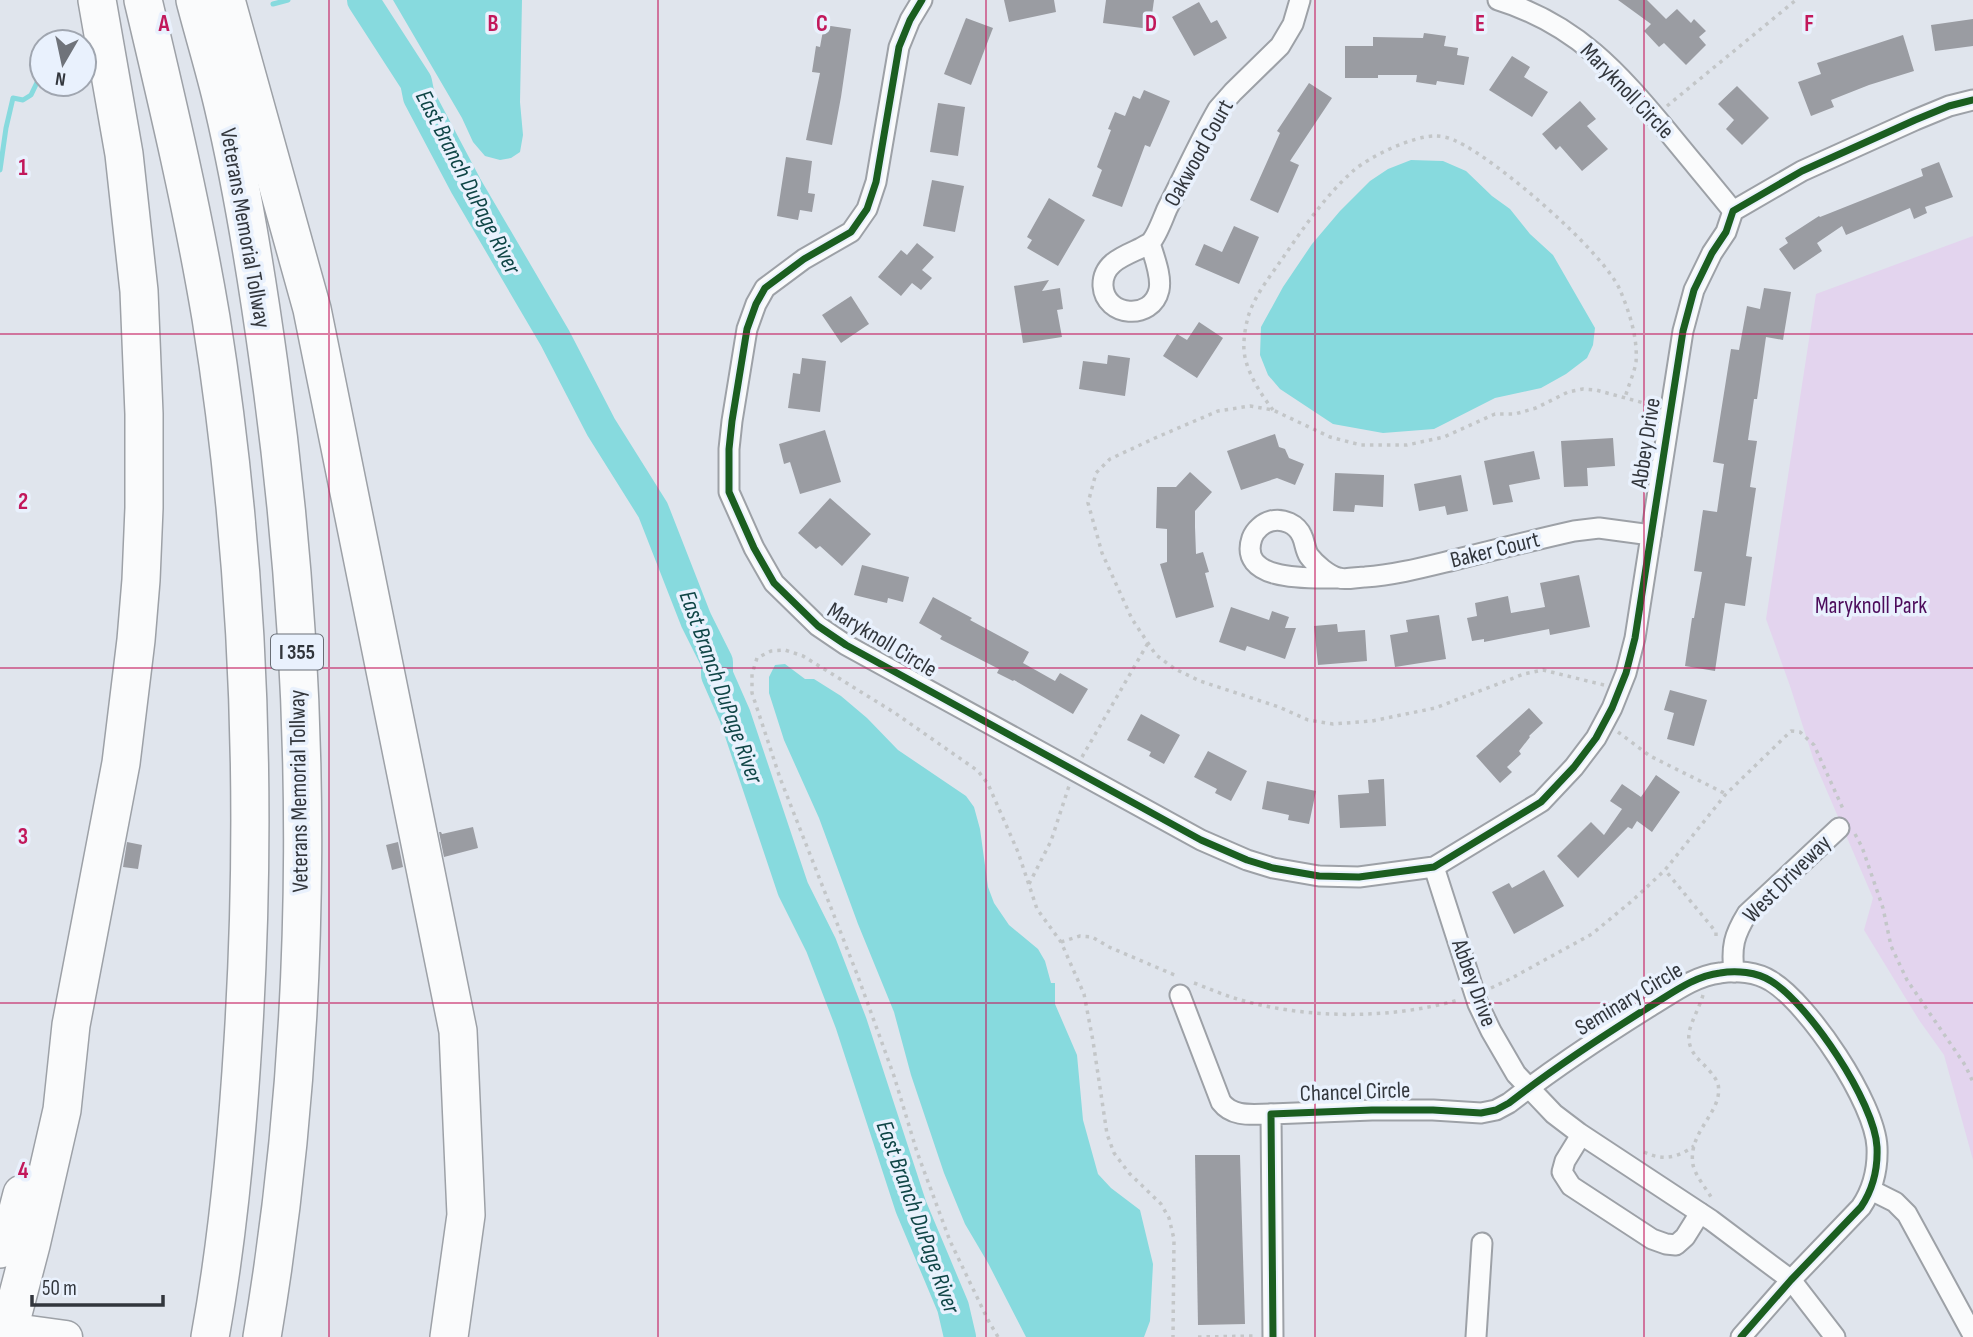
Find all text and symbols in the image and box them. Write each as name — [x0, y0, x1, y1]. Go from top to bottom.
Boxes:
text: A — [158, 10, 171, 38]
text: B — [488, 10, 499, 38]
text: C — [816, 10, 828, 38]
text: D — [1145, 10, 1157, 38]
text: E — [1475, 10, 1485, 38]
text: F — [1804, 10, 1814, 38]
north arrow — [28, 28, 98, 98]
street label: Maryknoll Circle — [1574, 37, 1680, 145]
text: N — [54, 66, 67, 90]
water label: East Branch DuPage River — [409, 85, 527, 280]
street label: Oakwood Court — [1158, 95, 1240, 211]
street label: Veterans Memorial Tollway — [214, 126, 276, 330]
text: 1 — [18, 154, 28, 182]
street label: Abbey Drive — [1625, 396, 1667, 491]
text: 2 — [18, 488, 28, 516]
street label: Baker Court — [1447, 525, 1543, 575]
water label: East Branch DuPage River — [673, 587, 770, 788]
park label: Maryknoll Park — [1815, 592, 1927, 620]
street label: Maryknoll Circle — [822, 596, 942, 684]
road number: I 355 — [271, 634, 323, 670]
street label: Veterans Memorial Tollway — [283, 689, 315, 893]
text: 3 — [18, 823, 28, 851]
street label: West Driveway — [1737, 829, 1837, 929]
street label: Abbey Drive — [1445, 935, 1503, 1031]
street label: Seminary Circle — [1570, 956, 1688, 1042]
street label: Chancel Circle — [1299, 1076, 1411, 1108]
water label: East Branch DuPage River — [870, 1117, 967, 1318]
text: 4 — [18, 1157, 29, 1185]
scale bar — [32, 1264, 163, 1308]
text: 50 m — [42, 1276, 77, 1301]

